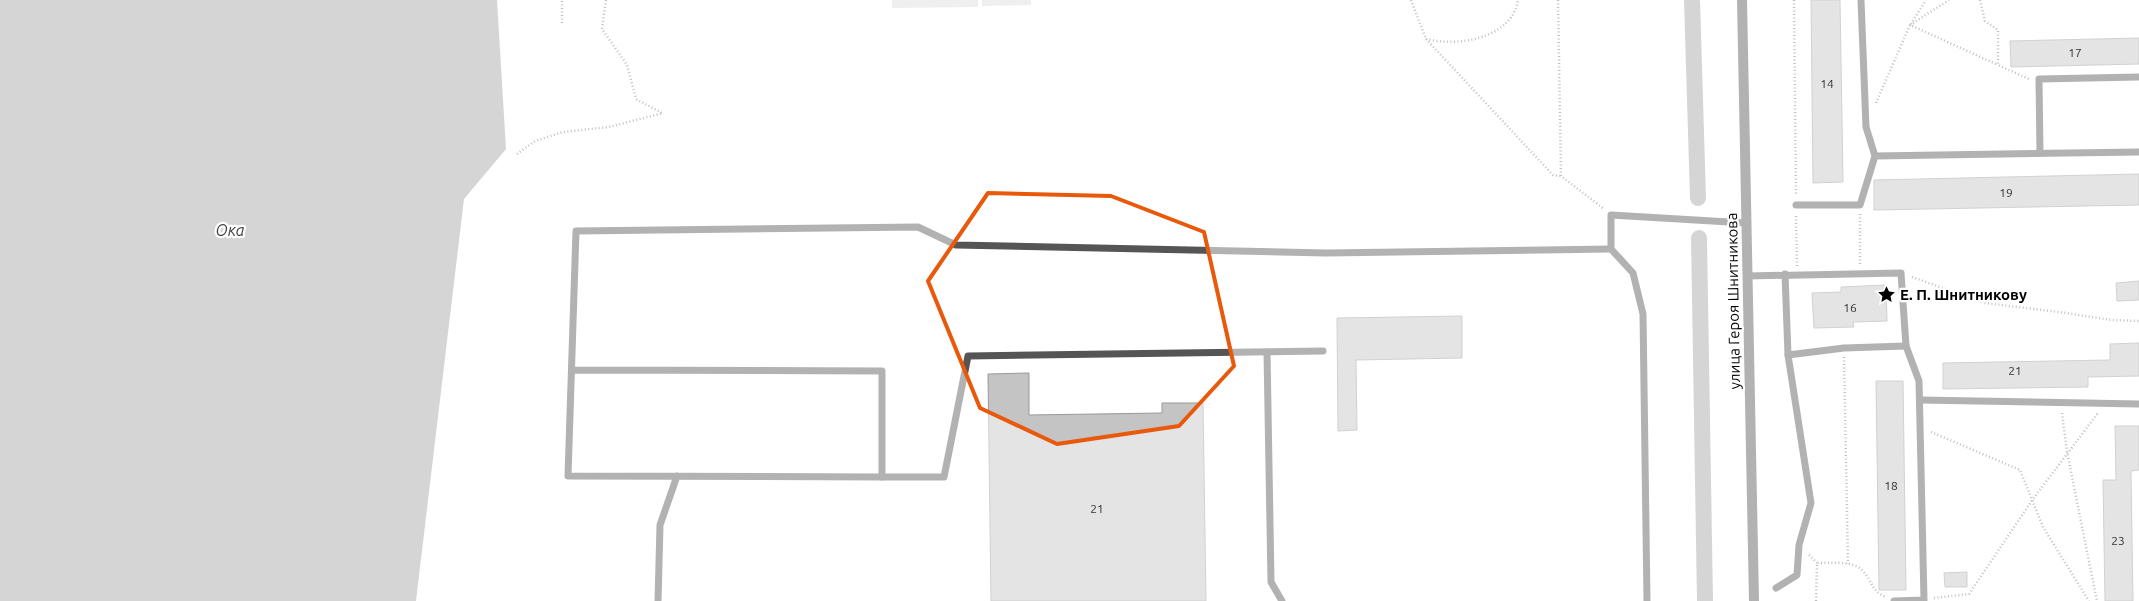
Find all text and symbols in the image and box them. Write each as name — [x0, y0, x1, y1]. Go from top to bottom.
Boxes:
house number: 17 — [2068, 46, 2082, 59]
house number: 14 — [1820, 77, 1834, 90]
house number: 19 — [1999, 186, 2013, 199]
street label: улица Героя Шнитникова — [1723, 213, 1743, 389]
water label: Ока — [216, 221, 245, 239]
place icon: Е. П. Шнитникову — [1876, 284, 1896, 304]
place label: Е. П. Шнитникову — [1900, 286, 2027, 303]
house number: 16 — [1843, 301, 1857, 314]
house number: 21 — [2008, 364, 2022, 377]
house number: 18 — [1884, 479, 1898, 492]
house number: 21 — [1090, 502, 1104, 515]
house number: 23 — [2111, 534, 2125, 547]

